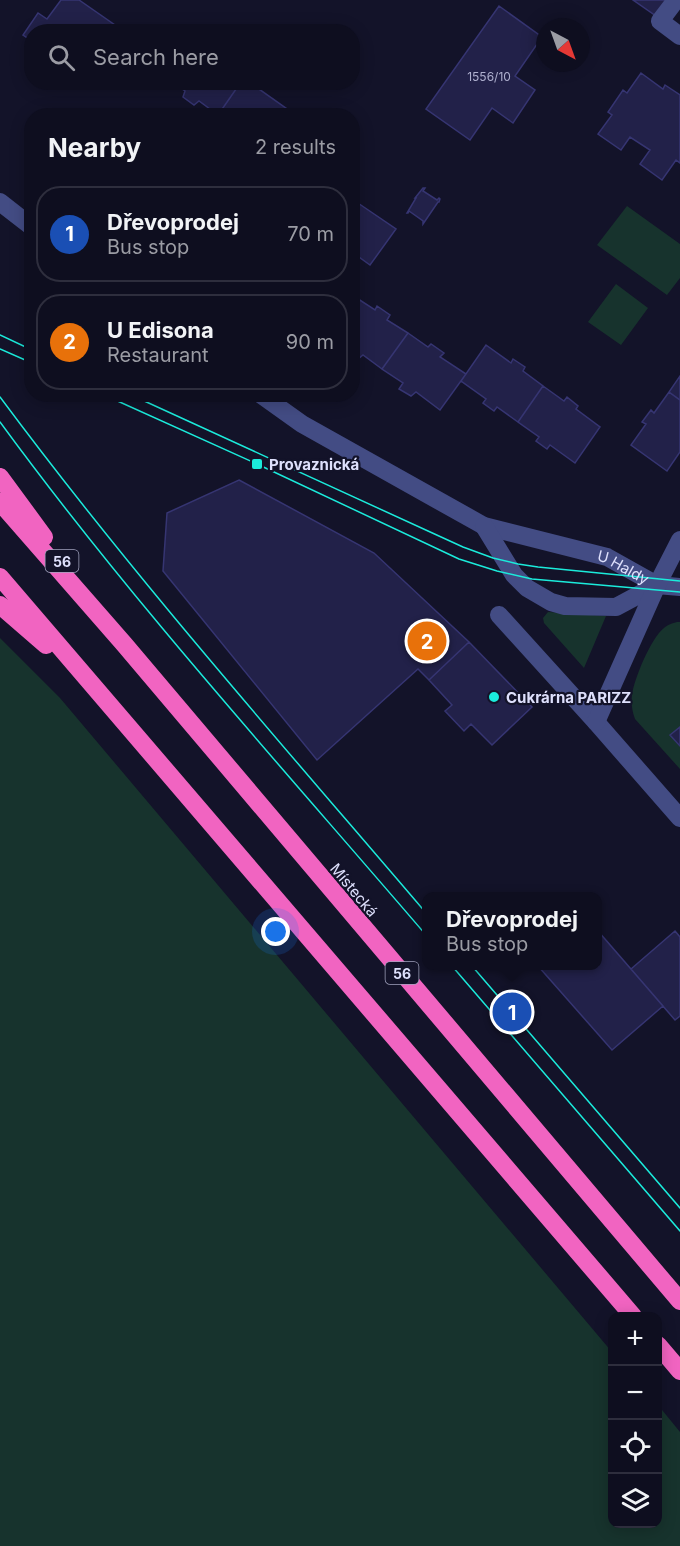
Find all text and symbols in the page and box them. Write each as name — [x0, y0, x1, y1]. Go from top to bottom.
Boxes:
north arrow — [536, 18, 590, 72]
search box — [24, 24, 360, 90]
icon: search — [45, 41, 78, 74]
text: Search here — [93, 44, 219, 70]
house number: 1556/10 — [467, 69, 511, 84]
text: Nearby — [48, 132, 141, 163]
text: 2 results — [255, 135, 336, 159]
text: Dřevoprodej — [107, 209, 239, 235]
text: 1 — [65, 222, 74, 246]
text: 70 m — [287, 222, 334, 246]
text: Bus stop — [107, 235, 189, 259]
text: U Edisona — [107, 317, 214, 343]
text: 2 — [63, 330, 76, 354]
text: 90 m — [286, 330, 334, 354]
text: Restaurant — [107, 343, 209, 367]
place label: Provaznická — [269, 455, 359, 474]
marker: Provaznická — [250, 457, 264, 471]
street label: U Haldy — [596, 546, 653, 589]
road number: 56 — [46, 550, 78, 572]
pin: 2 — [408, 618, 446, 664]
place label: Cukrárna PARIZZ — [506, 688, 631, 707]
marker: Cukrárna PARIZZ — [487, 690, 501, 704]
street label: Místecká — [326, 859, 382, 921]
popup — [422, 892, 602, 970]
text: Dřevoprodej — [446, 906, 578, 932]
your location — [261, 917, 290, 946]
text: Bus stop — [446, 932, 528, 956]
road number: 56 — [386, 962, 418, 984]
pin: 1 — [492, 990, 532, 1034]
map controls — [608, 1312, 662, 1528]
button: + — [608, 1312, 662, 1366]
button: − — [608, 1366, 662, 1420]
button: locate — [608, 1420, 662, 1474]
button: layers — [608, 1474, 662, 1528]

